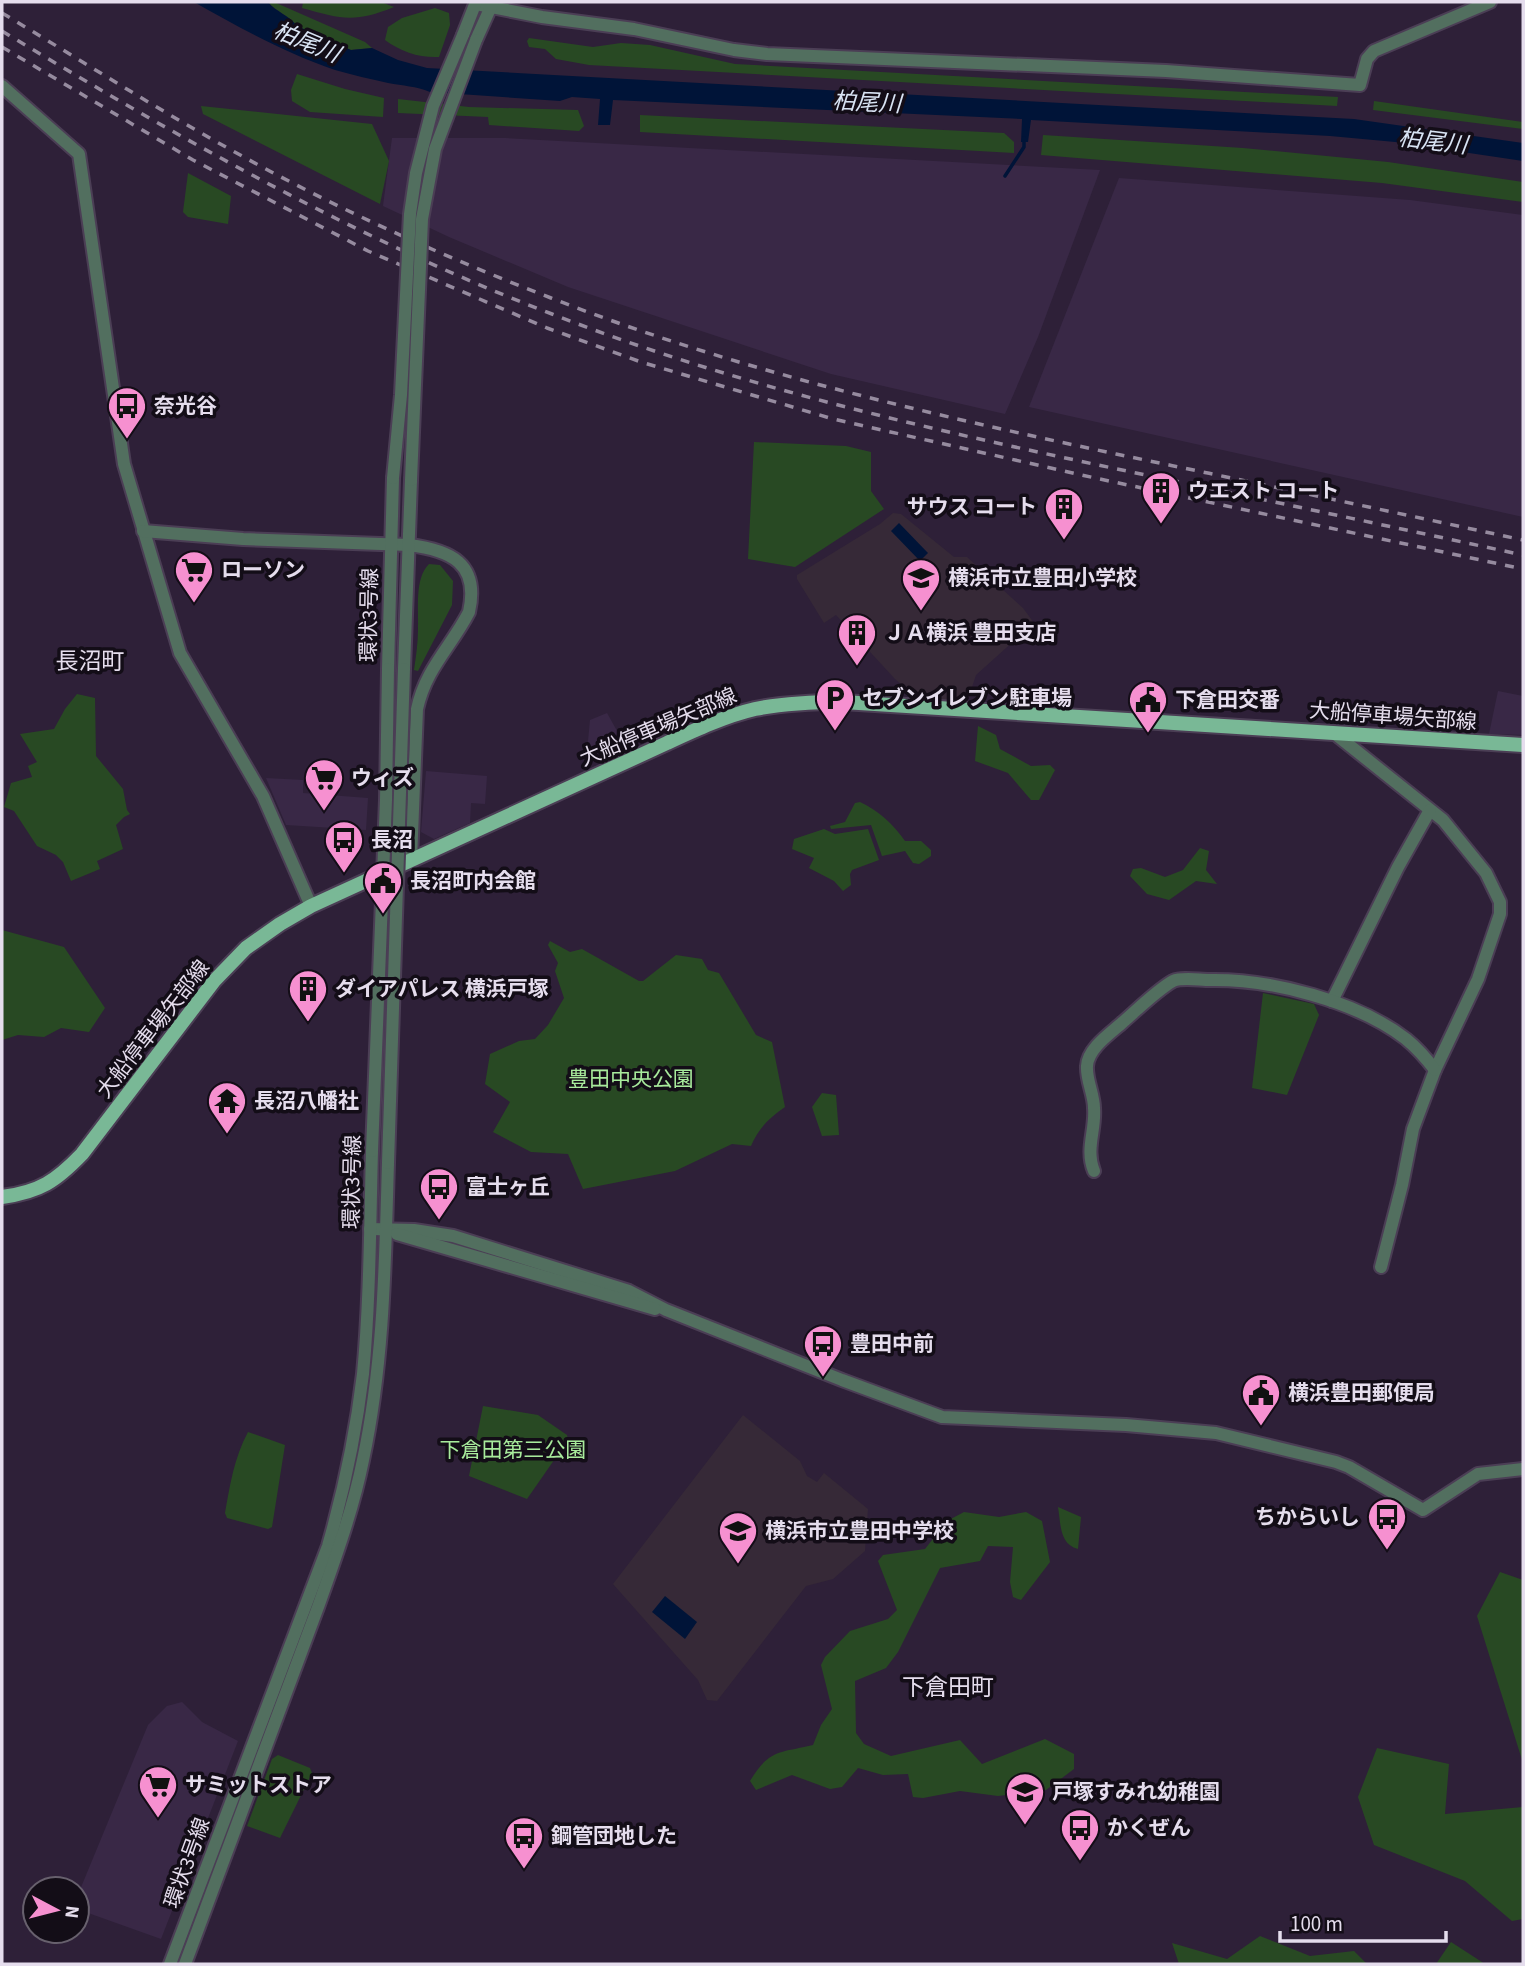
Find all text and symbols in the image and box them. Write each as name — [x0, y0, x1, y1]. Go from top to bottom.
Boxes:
water label: 柏尾川 — [269, 14, 348, 72]
water label: 柏尾川 — [832, 84, 905, 121]
water label: 柏尾川 — [1397, 121, 1472, 162]
bus stop icon: 奈光谷 — [106, 385, 148, 440]
place label: 奈光谷 — [154, 391, 217, 421]
building icon: ウエスト コート — [1140, 470, 1182, 525]
place label: ウエスト コート — [1188, 476, 1339, 506]
building icon: サウス コート — [1043, 486, 1085, 541]
place label: サウス コート — [907, 492, 1037, 522]
supermarket icon: ローソン — [173, 549, 215, 604]
place label: ローソン — [221, 555, 305, 585]
school or university icon: 横浜市立豊田小学校 — [900, 557, 942, 612]
place label: 横浜市立豊田小学校 — [948, 563, 1137, 593]
street label: 環状3号線 — [353, 568, 385, 662]
building icon: ＪＡ横浜 豊田支店 — [836, 612, 878, 667]
place label: ＪＡ横浜 豊田支店 — [884, 618, 1056, 648]
district label: 長沼町 — [56, 645, 125, 678]
parking icon: セブンイレブン駐車場 — [814, 677, 856, 732]
public building icon: 下倉田交番 — [1127, 679, 1169, 734]
street label: 大船停車場矢部線 — [575, 680, 741, 774]
place label: セブンイレブン駐車場 — [862, 683, 1072, 713]
place label: 下倉田交番 — [1175, 685, 1280, 715]
street label: 大船停車場矢部線 — [1308, 695, 1478, 737]
supermarket icon: ウィズ — [303, 757, 345, 812]
place label: ウィズ — [351, 763, 414, 793]
bus stop icon: 長沼 — [323, 819, 365, 874]
place label: 長沼 — [371, 825, 413, 855]
public building icon: 長沼町内会館 — [362, 860, 404, 915]
place label: 長沼町内会館 — [410, 866, 536, 896]
street label: 大船停車場矢部線 — [89, 954, 217, 1104]
building icon: ダイアパレス 横浜戸塚 — [287, 968, 329, 1023]
place label: ダイアパレス 横浜戸塚 — [335, 974, 549, 1004]
park label: 豊田中央公園 — [568, 1064, 694, 1094]
temple icon: 長沼八幡社 — [206, 1080, 248, 1135]
place label: 長沼八幡社 — [254, 1086, 359, 1116]
street label: 環状3号線 — [336, 1135, 368, 1229]
bus stop icon: 富士ヶ丘 — [418, 1166, 460, 1221]
place label: 富士ヶ丘 — [466, 1172, 550, 1202]
bus stop icon: 豊田中前 — [802, 1323, 844, 1378]
place label: 豊田中前 — [850, 1329, 934, 1359]
public building icon: 横浜豊田郵便局 — [1240, 1372, 1282, 1427]
place label: 横浜豊田郵便局 — [1288, 1378, 1435, 1408]
park label: 下倉田第三公園 — [440, 1435, 587, 1465]
bus stop icon: ちからいし — [1366, 1496, 1408, 1551]
place label: ちからいし — [1255, 1502, 1360, 1532]
school or university icon: 横浜市立豊田中学校 — [717, 1510, 759, 1565]
place label: 横浜市立豊田中学校 — [765, 1516, 954, 1546]
district label: 下倉田町 — [902, 1671, 994, 1704]
supermarket icon: サミットストア — [137, 1764, 179, 1819]
place label: サミットストア — [185, 1770, 332, 1800]
school or university icon: 戸塚すみれ幼稚園 — [1004, 1771, 1046, 1826]
place label: 戸塚すみれ幼稚園 — [1052, 1777, 1220, 1807]
bus stop icon: かくぜん — [1059, 1807, 1101, 1862]
street label: 環状3号線 — [157, 1813, 217, 1913]
place label: かくぜん — [1107, 1813, 1191, 1843]
bus stop icon: 鋼管団地した — [503, 1815, 545, 1870]
place label: 鋼管団地した — [551, 1821, 677, 1851]
north arrow — [21, 1875, 91, 1945]
scale bar — [1280, 1899, 1446, 1943]
text: N — [57, 1904, 86, 1920]
text: 100 m — [1290, 1909, 1343, 1939]

